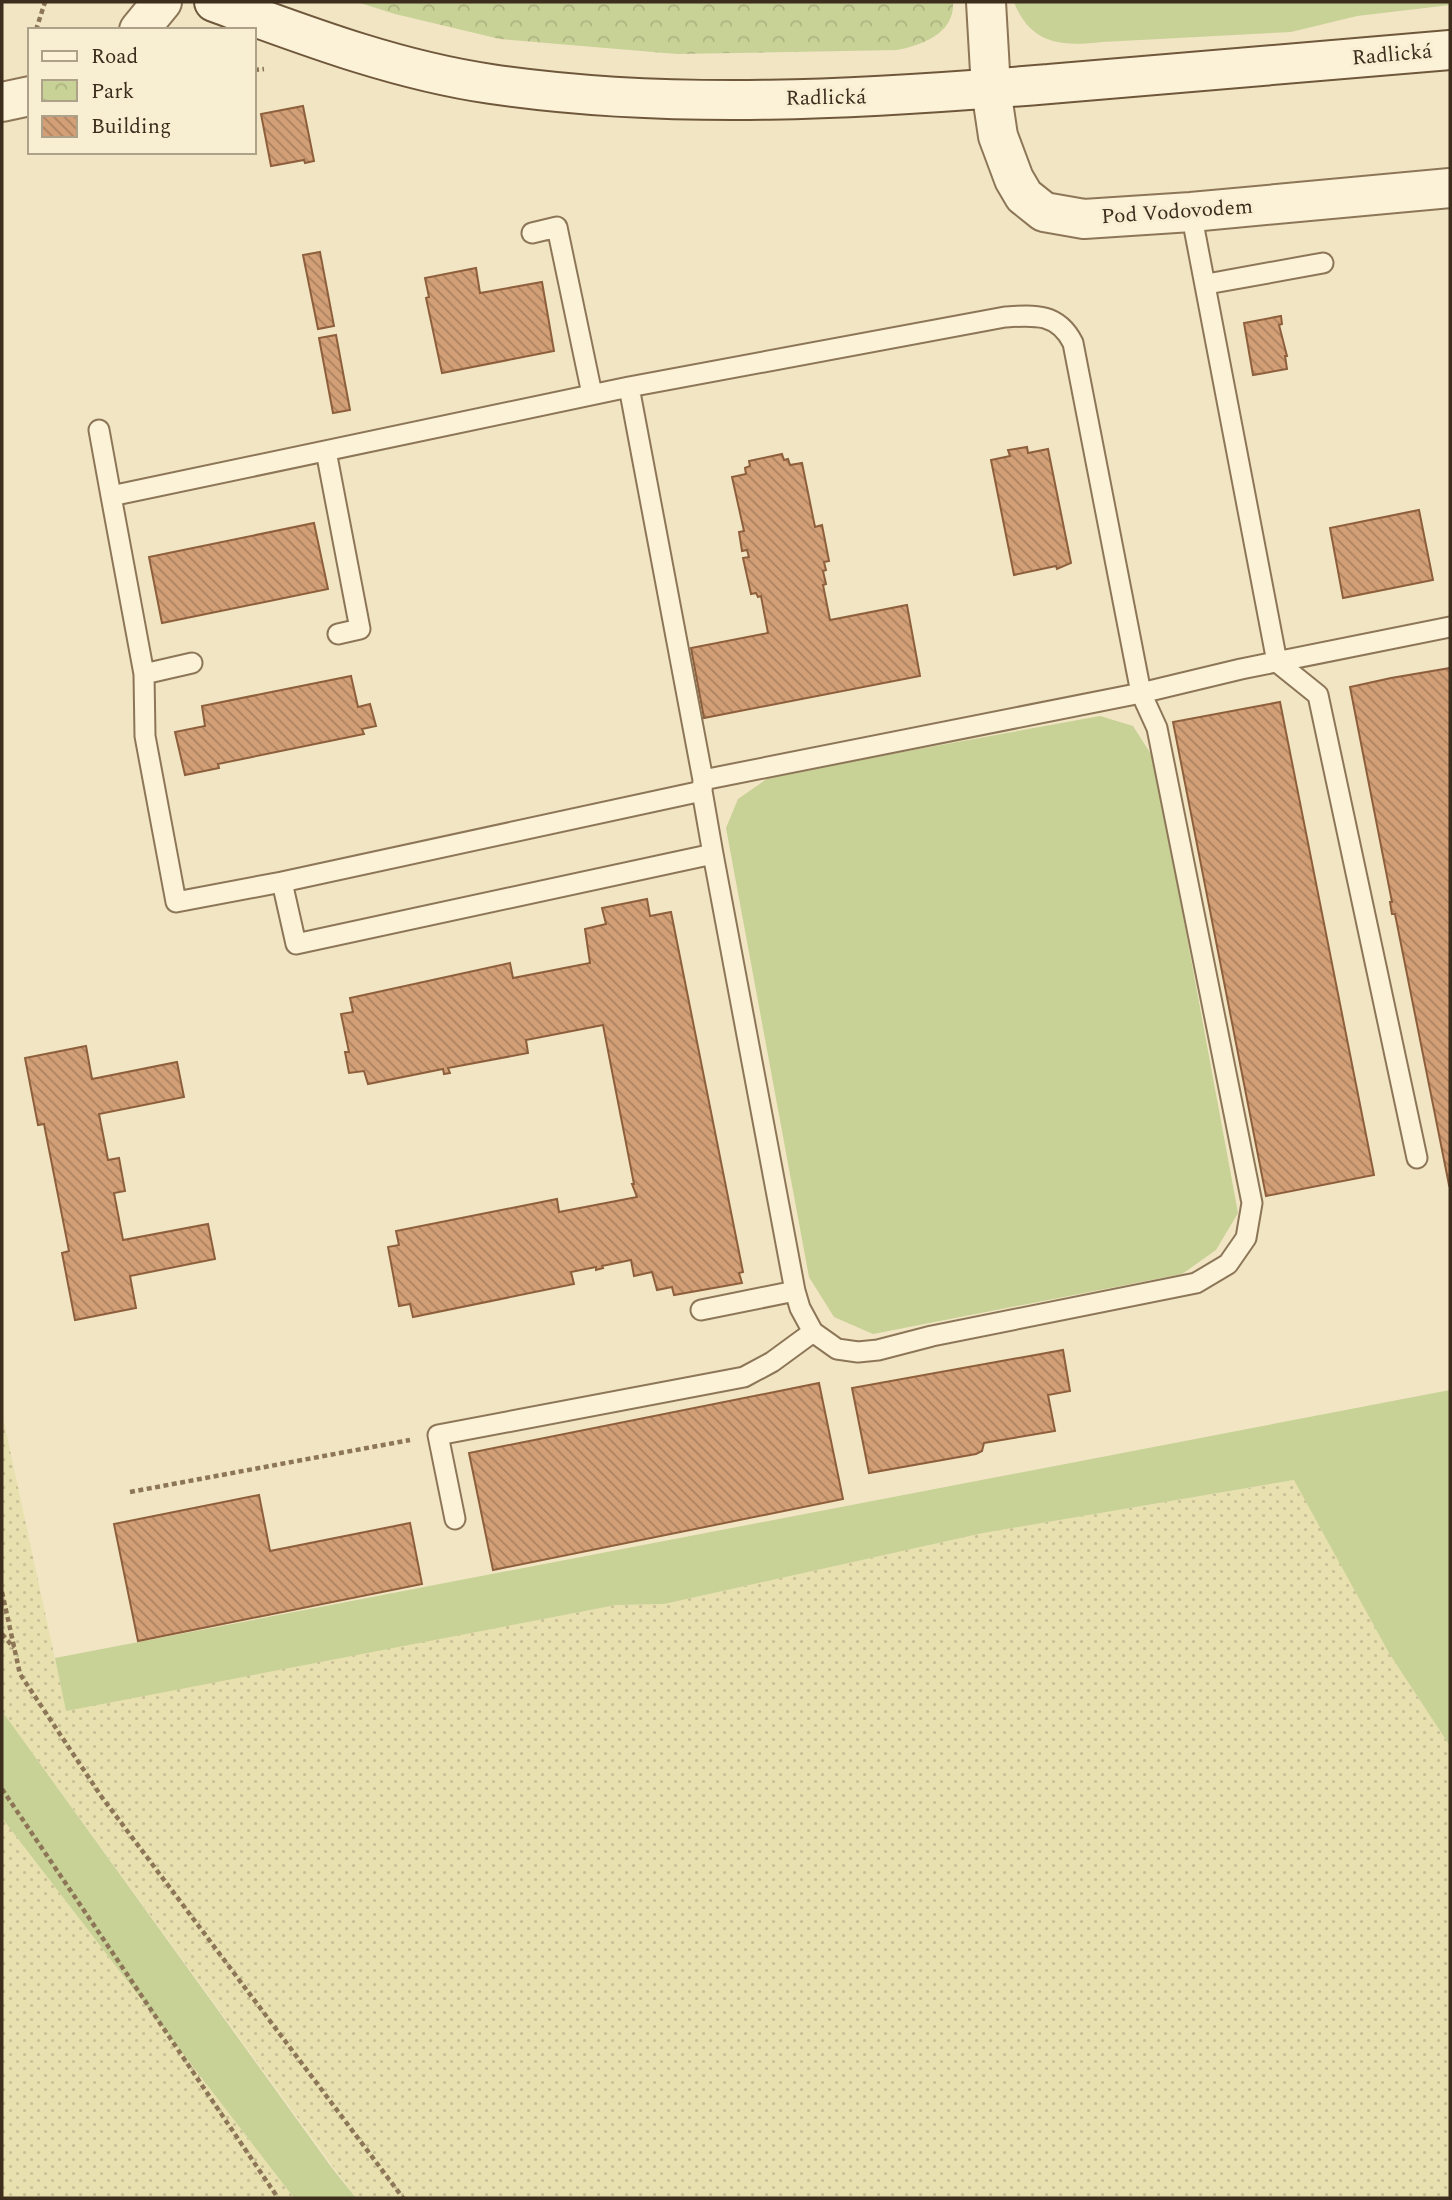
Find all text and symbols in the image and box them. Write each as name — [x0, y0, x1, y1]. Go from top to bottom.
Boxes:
legend — [28, 28, 256, 154]
street label: Radlická — [1350, 35, 1434, 74]
text: Road — [91, 41, 138, 73]
text: Park — [91, 76, 135, 108]
street label: Radlická — [785, 81, 867, 115]
text: Building — [91, 111, 171, 143]
street label: Pod Vodovodem — [1100, 191, 1254, 233]

